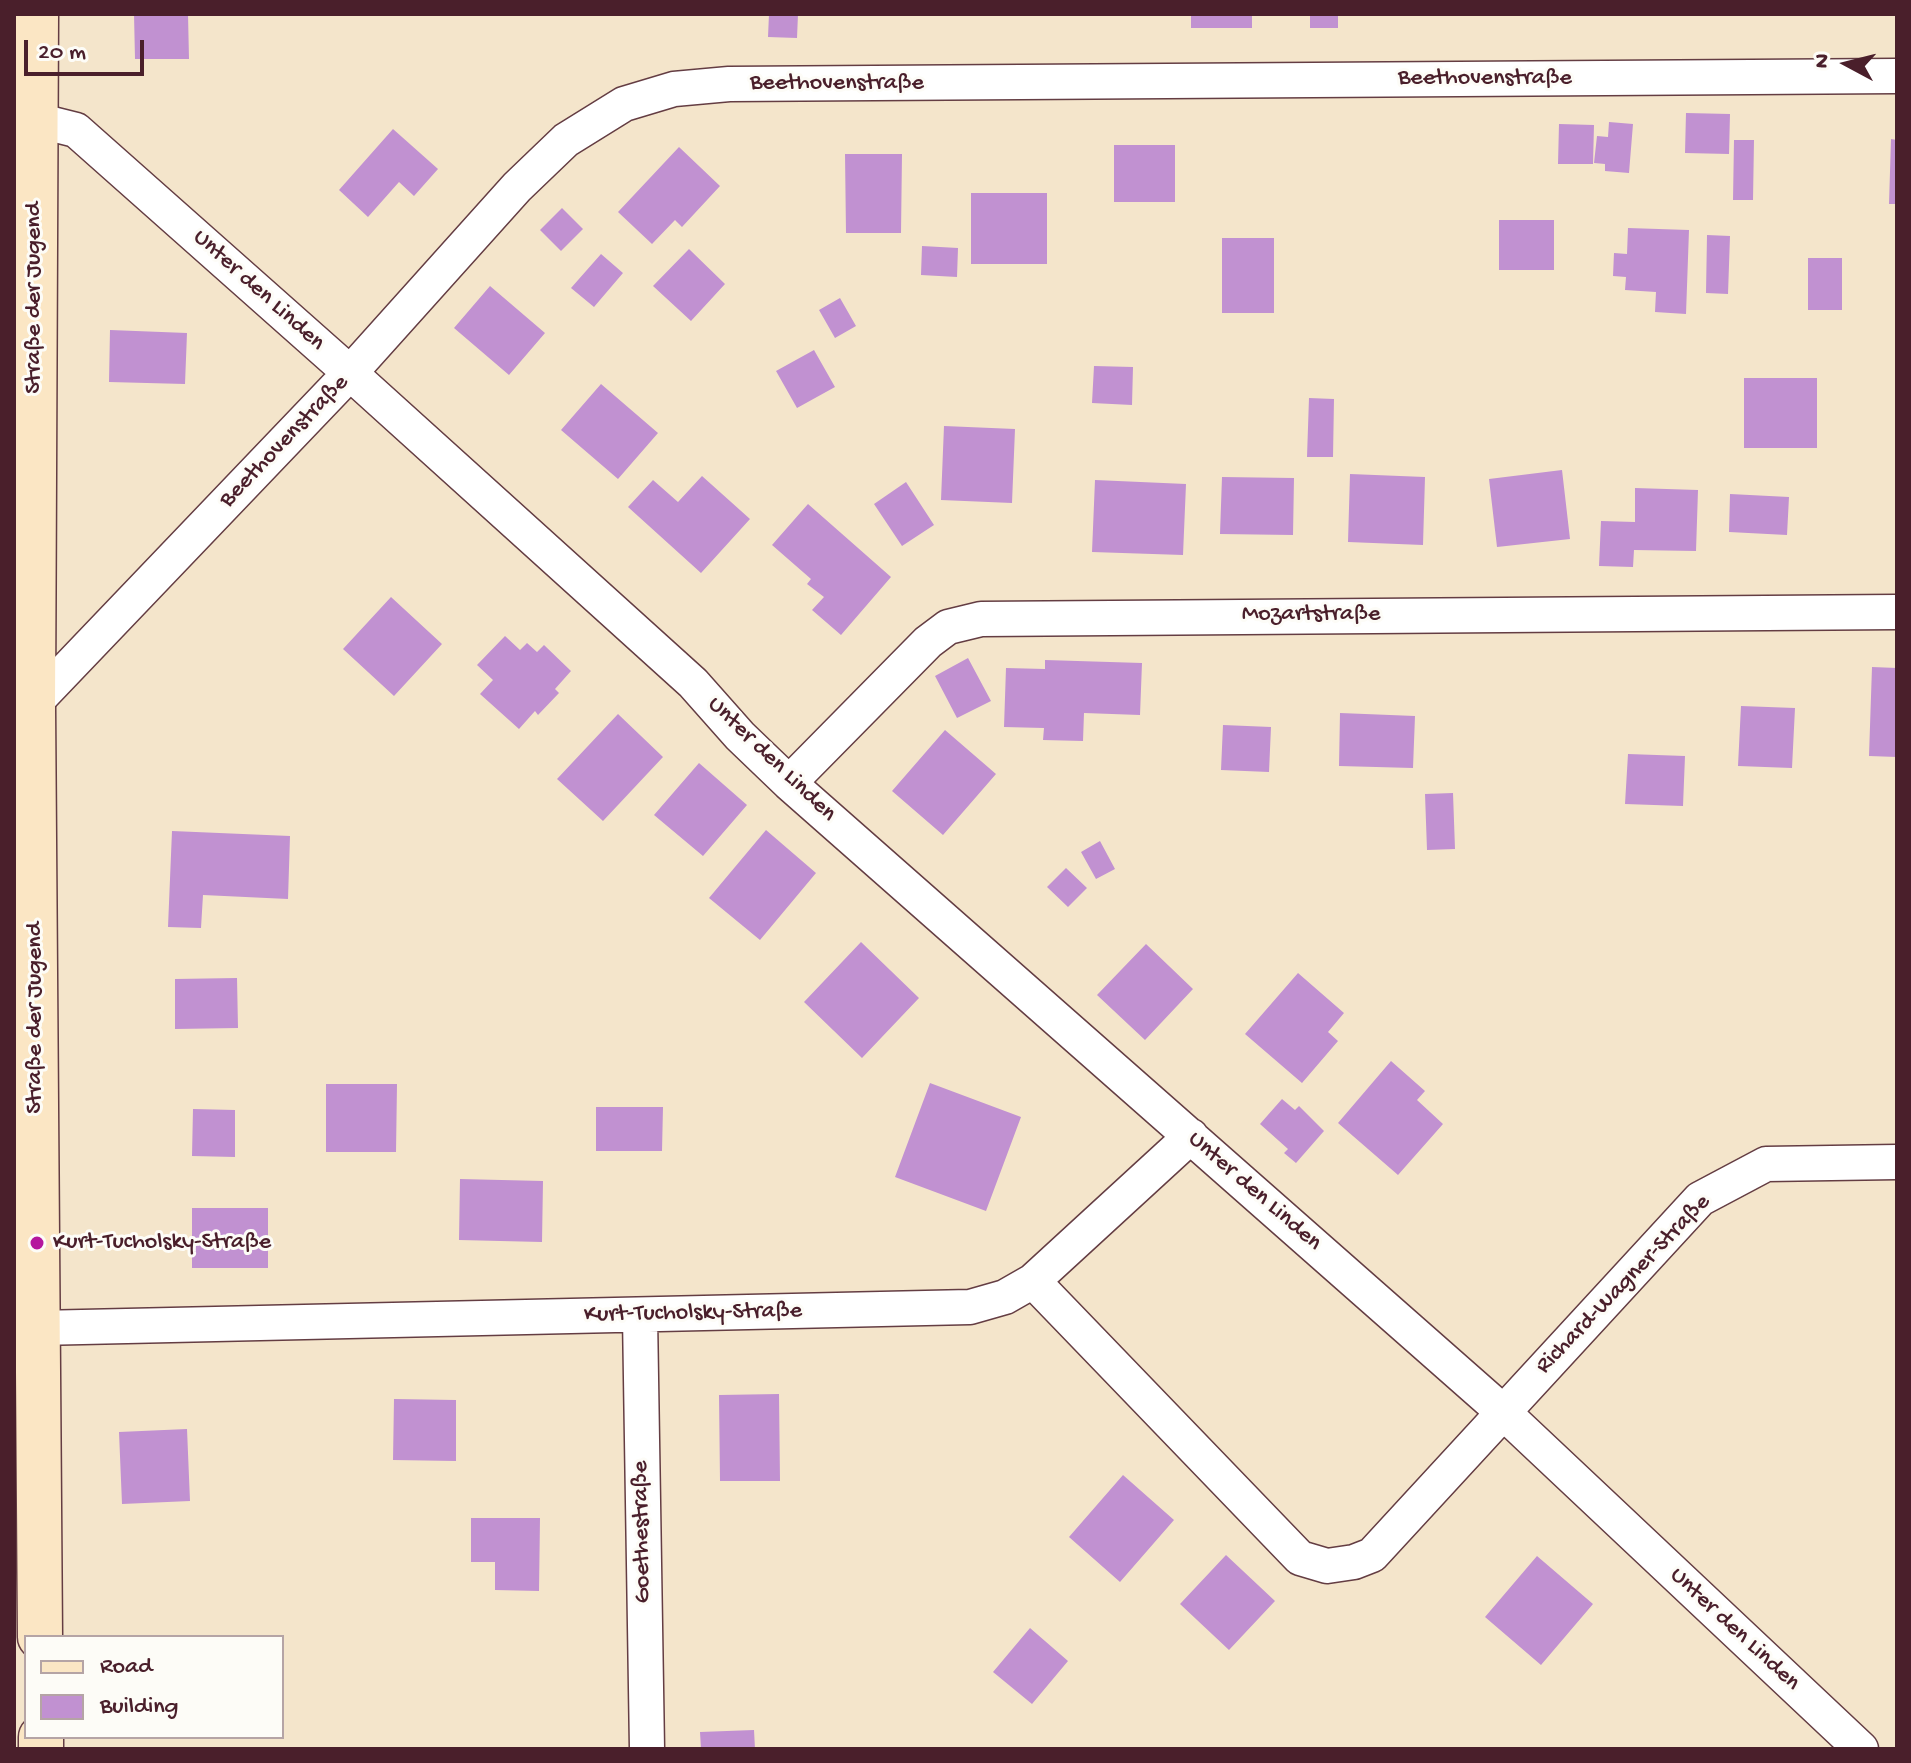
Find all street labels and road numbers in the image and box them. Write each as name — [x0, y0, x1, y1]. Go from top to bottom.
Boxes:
street label: Beethovenstraße — [1398, 65, 1572, 93]
street label: Beethovenstraße — [750, 70, 924, 98]
street label: Straße der Jugend — [21, 202, 49, 394]
street label: Unter den Linden — [186, 224, 330, 358]
street label: Beethovenstraße — [214, 369, 356, 515]
street label: Mozartstraße — [1242, 601, 1380, 629]
street label: Unter den Linden — [700, 691, 842, 829]
street label: Straße der Jugend — [22, 922, 50, 1114]
street label: Unter den Linden — [1181, 1126, 1327, 1258]
street label: Richard-Wagner-Straße — [1531, 1189, 1717, 1381]
street label: Kurt-Tucholsky-Straße — [584, 1298, 802, 1330]
street label: Goethestraße — [627, 1461, 659, 1603]
street label: Unter den Linden — [1663, 1562, 1805, 1698]

